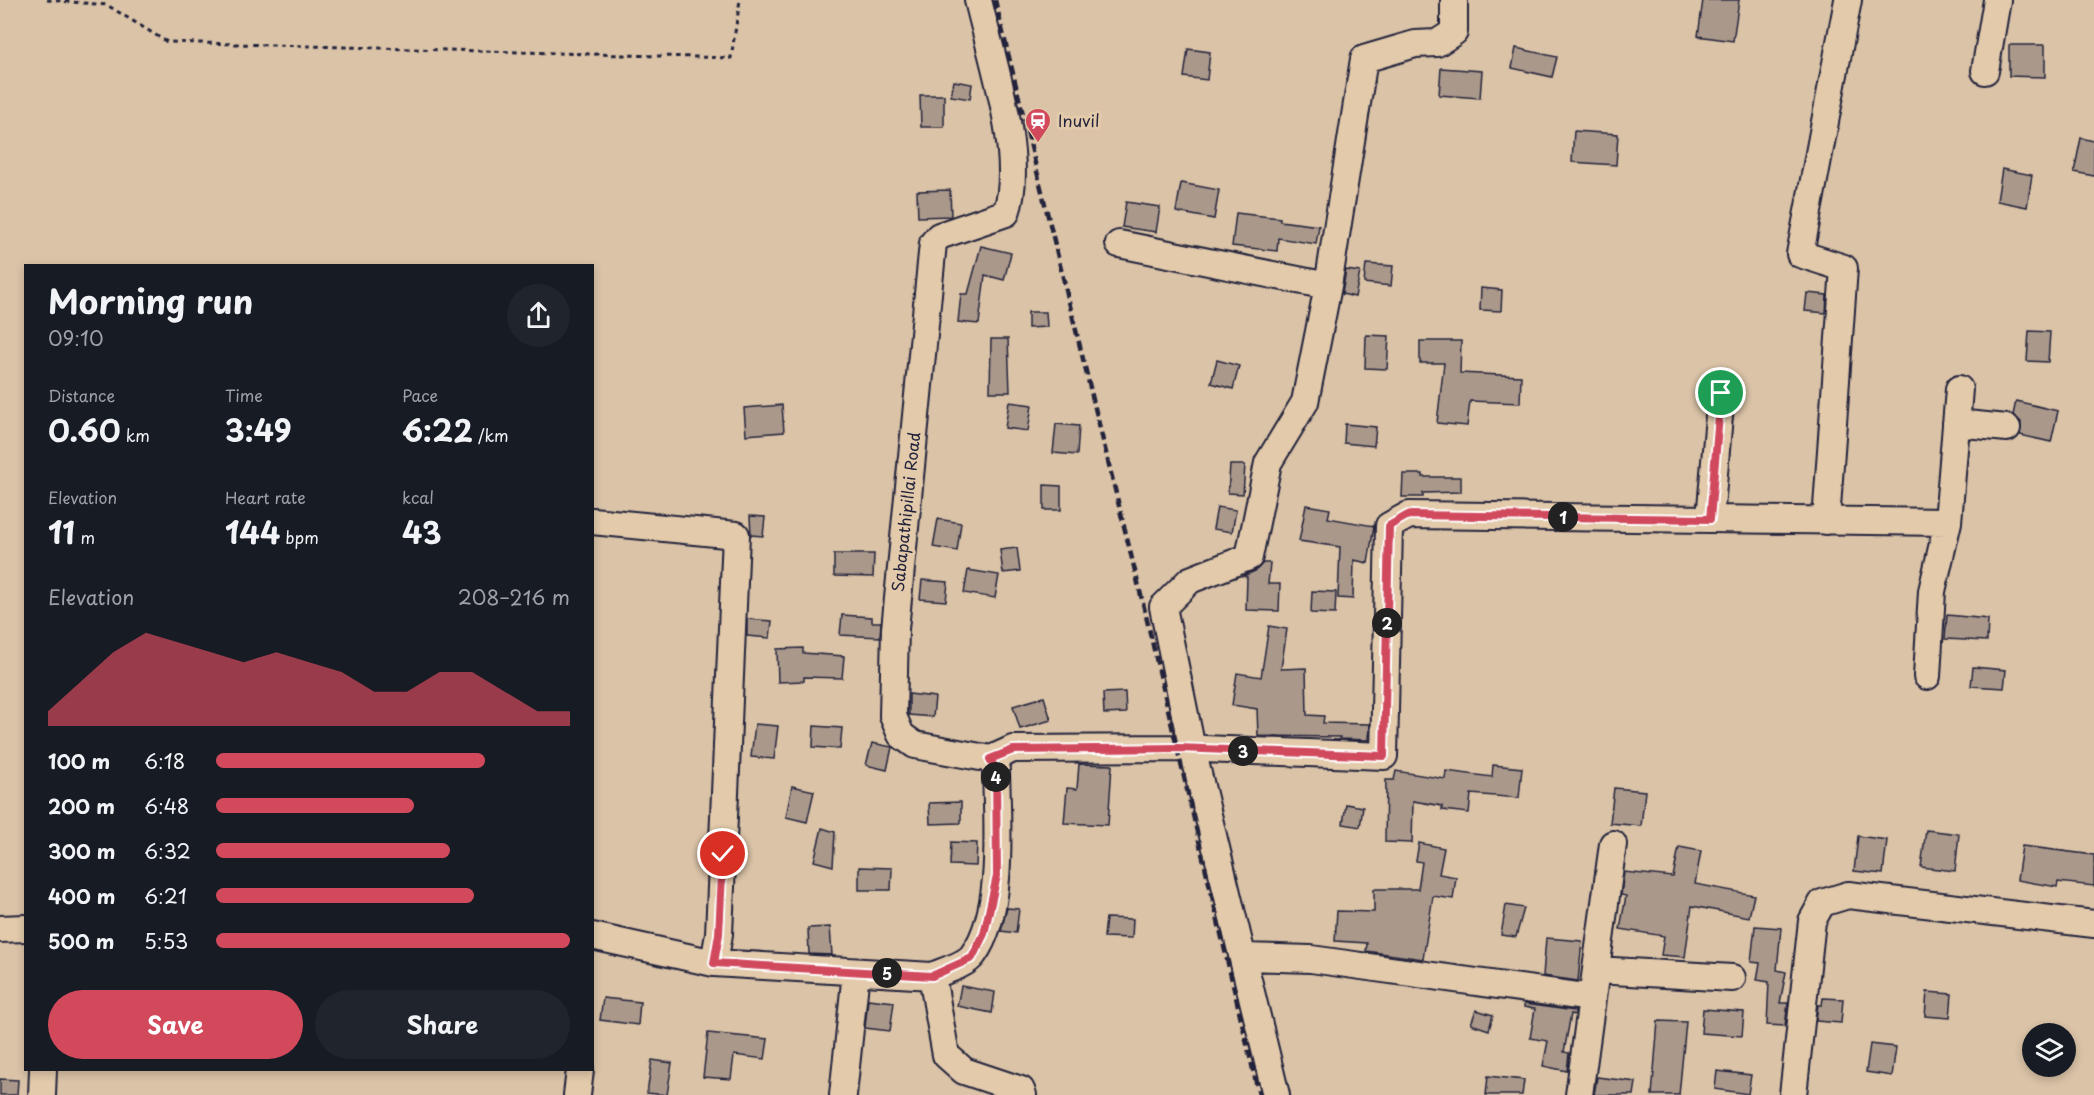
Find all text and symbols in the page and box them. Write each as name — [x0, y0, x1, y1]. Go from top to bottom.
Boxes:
station icon: Inuvil — [1023, 106, 1053, 144]
place label: Inuvil — [1058, 108, 1099, 132]
text: Morning run — [48, 275, 253, 325]
button: share — [507, 284, 570, 347]
text: 09:10 — [48, 323, 104, 353]
pin — [1695, 367, 1746, 418]
icon: arrive — [1704, 376, 1737, 409]
text: Distance — [48, 383, 115, 407]
text: Time — [225, 383, 263, 407]
text: Pace — [402, 383, 438, 407]
text: 0.60 — [48, 407, 121, 452]
text: 3:49 — [225, 407, 292, 452]
text: 6:22 — [402, 407, 473, 452]
text: km — [121, 423, 150, 447]
text: /km — [473, 423, 509, 447]
street label: Sabapathipillai Road — [885, 431, 925, 593]
text: Elevation — [48, 485, 117, 509]
text: Heart rate — [225, 485, 306, 509]
text: kcal — [402, 485, 434, 509]
pin: 1 — [1548, 502, 1578, 532]
text: 1 — [1559, 505, 1567, 529]
text: 11 — [48, 509, 75, 554]
text: 144 — [225, 509, 280, 554]
text: 43 — [402, 509, 442, 554]
text: m — [75, 525, 95, 549]
text: bpm — [280, 525, 319, 549]
text: Elevation — [48, 582, 134, 612]
text: 208–216 m — [458, 582, 570, 612]
pin: 2 — [1372, 608, 1402, 638]
text: 2 — [1381, 611, 1393, 635]
pin: 3 — [1228, 736, 1258, 766]
text: 3 — [1238, 739, 1248, 763]
text: 100 m — [48, 746, 110, 776]
text: 6:18 — [144, 746, 185, 776]
pin: 4 — [981, 762, 1011, 792]
text: 4 — [991, 765, 1001, 789]
text: 200 m — [48, 791, 115, 821]
text: 6:48 — [144, 791, 189, 821]
pin — [697, 828, 748, 879]
text: 300 m — [48, 836, 116, 866]
text: 6:32 — [144, 836, 191, 866]
icon: check — [706, 837, 739, 870]
text: 400 m — [48, 881, 116, 911]
text: 6:21 — [144, 881, 187, 911]
text: 500 m — [48, 926, 115, 956]
text: 5:53 — [144, 926, 188, 956]
pin: 5 — [872, 958, 902, 988]
text: 5 — [882, 961, 892, 985]
button: Save — [48, 990, 303, 1059]
button: Share — [315, 990, 570, 1059]
map controls — [2022, 1023, 2076, 1077]
button: layers — [2022, 1023, 2076, 1077]

